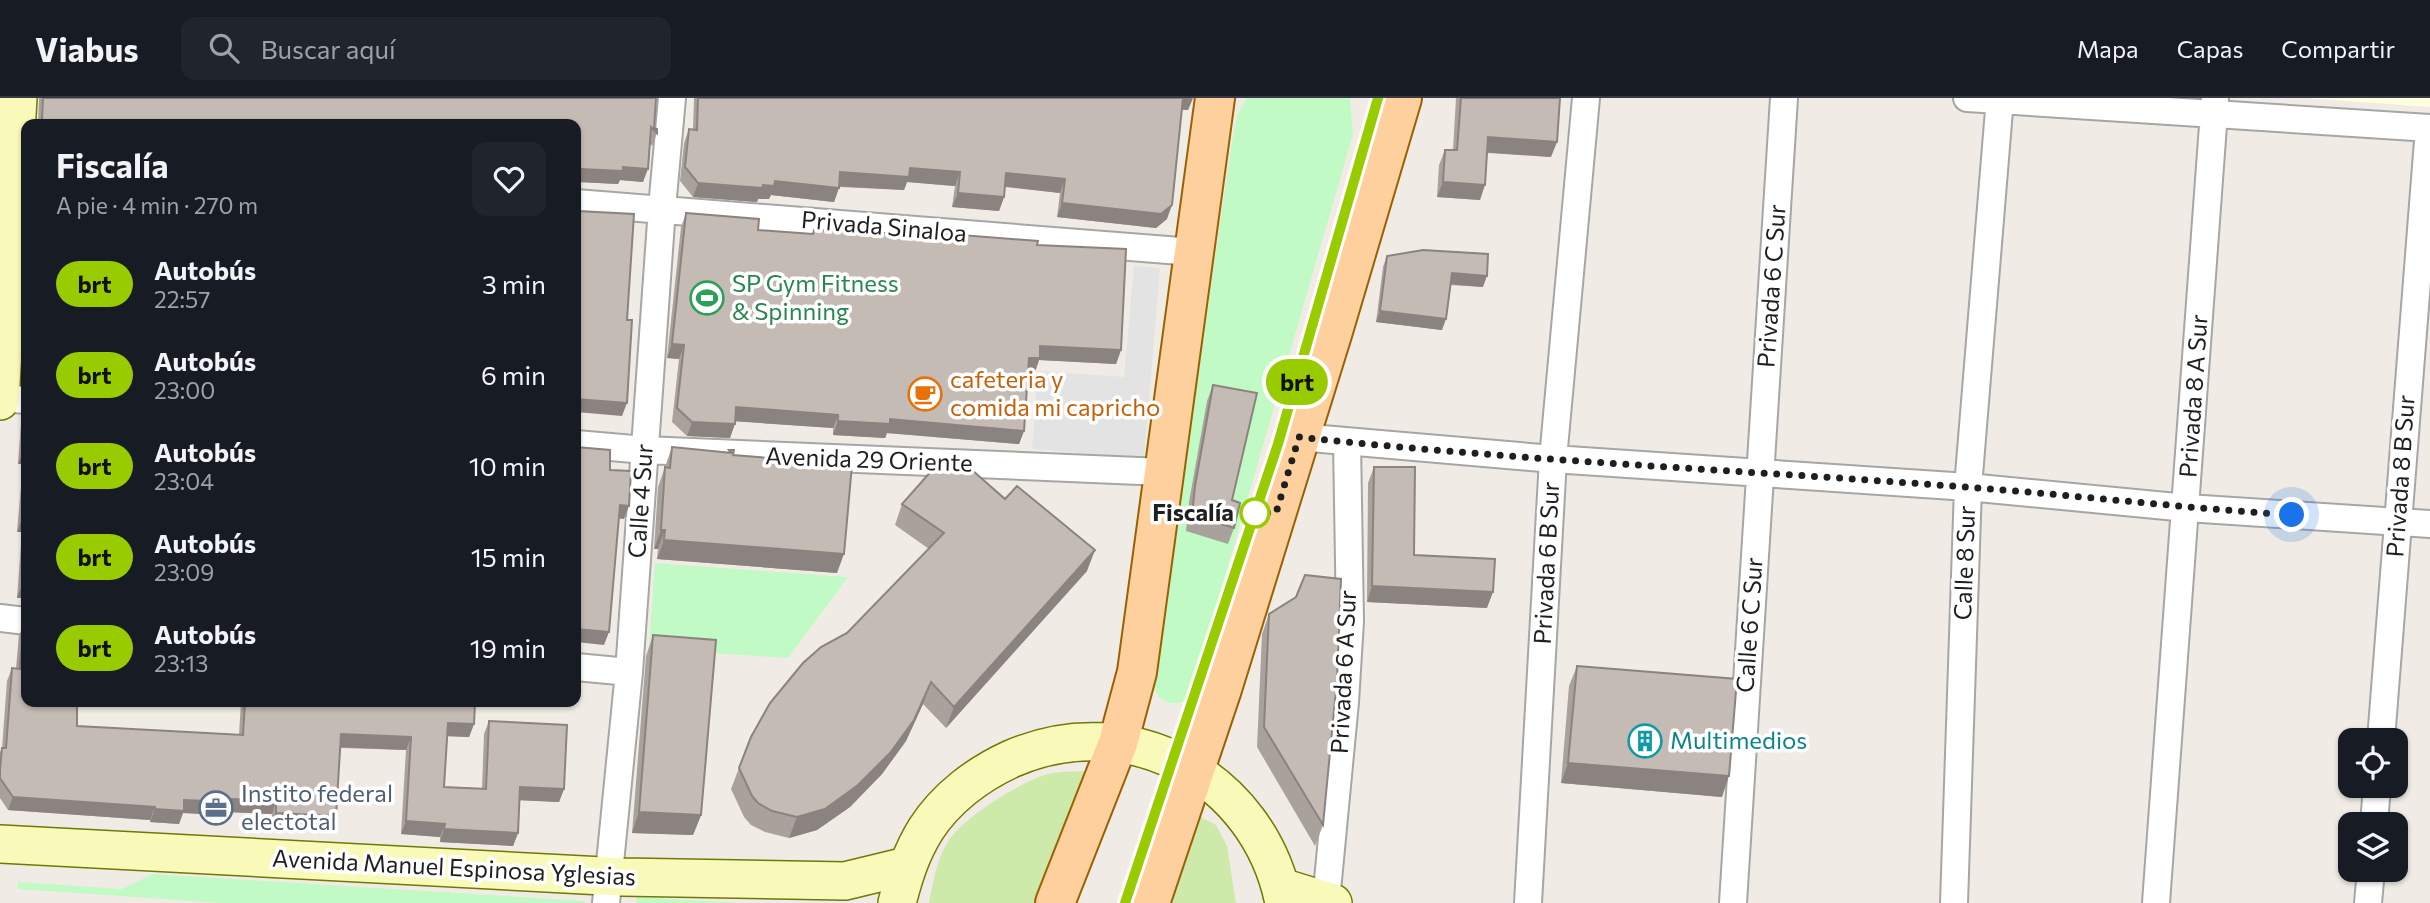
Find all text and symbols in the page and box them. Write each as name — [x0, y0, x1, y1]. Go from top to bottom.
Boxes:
search box — [181, 17, 671, 80]
text: Viabus — [35, 28, 139, 69]
icon: search — [205, 29, 243, 67]
text: Buscar aquí — [261, 33, 396, 64]
text: Mapa — [2077, 34, 2139, 63]
text: Capas — [2177, 34, 2243, 63]
text: Compartir — [2281, 34, 2395, 63]
button: heart — [472, 142, 546, 216]
text: Fiscalía — [56, 144, 169, 185]
text: A pie · 4 min · 270 m — [56, 191, 258, 219]
street label: Privada 6 C Sur — [1750, 203, 1791, 369]
street label: Privada Sinaloa — [800, 204, 968, 247]
text: Autobús — [154, 254, 256, 285]
text: 3 min — [482, 268, 546, 299]
place label: SP Gym Fitness & Spinning — [732, 268, 899, 325]
text: brt — [77, 269, 112, 298]
sports icon: SP Gym Fitness & Spinning — [688, 279, 726, 317]
text: 22:57 — [154, 285, 210, 313]
street label: Privada 8 A Sur — [2172, 313, 2213, 479]
text: Autobús — [154, 345, 256, 376]
text: 6 min — [481, 359, 546, 390]
line badge: brt — [1257, 359, 1337, 405]
text: brt — [77, 360, 112, 389]
place label: cafeteria y comida mi capricho — [950, 364, 1160, 421]
text: brt — [1280, 367, 1314, 396]
cafe icon: cafeteria y comida mi capricho — [906, 375, 944, 413]
text: 23:00 — [154, 376, 215, 404]
street label: Privada 8 B Sur — [2379, 393, 2420, 558]
text: Autobús — [154, 436, 256, 467]
street label: Avenida 29 Oriente — [765, 440, 973, 477]
street label: Calle 4 Sur — [621, 442, 658, 559]
text: 10 min — [469, 450, 546, 481]
text: brt — [77, 451, 112, 480]
text: 23:04 — [154, 467, 214, 495]
street label: Privada 6 B Sur — [1527, 480, 1564, 645]
place label: Fiscalía — [1152, 497, 1234, 526]
your location — [2274, 497, 2309, 532]
marker: Fiscalía — [1240, 498, 1270, 528]
street label: Calle 8 Sur — [1947, 505, 1980, 621]
text: Autobús — [154, 527, 256, 558]
text: 15 min — [471, 541, 546, 572]
text: brt — [77, 542, 112, 571]
street label: Calle 6 C Sur — [1729, 556, 1768, 694]
text: 23:09 — [154, 558, 214, 586]
street label: Privada 6 A Sur — [1324, 589, 1361, 754]
text: Autobús — [154, 618, 256, 649]
text: 19 min — [470, 632, 546, 663]
text: brt — [77, 633, 112, 662]
text: 23:13 — [154, 649, 208, 677]
building icon: Multimedios — [1626, 722, 1664, 760]
place label: Multimedios — [1670, 725, 1807, 754]
map controls — [2338, 728, 2408, 882]
button: locate — [2338, 728, 2408, 798]
place label: Instito federal electotal — [241, 778, 393, 835]
office icon: Instito federal electotal — [197, 789, 235, 827]
button: layers — [2338, 812, 2408, 882]
street label: Avenida Manuel Espinosa Yglesias — [272, 842, 637, 891]

